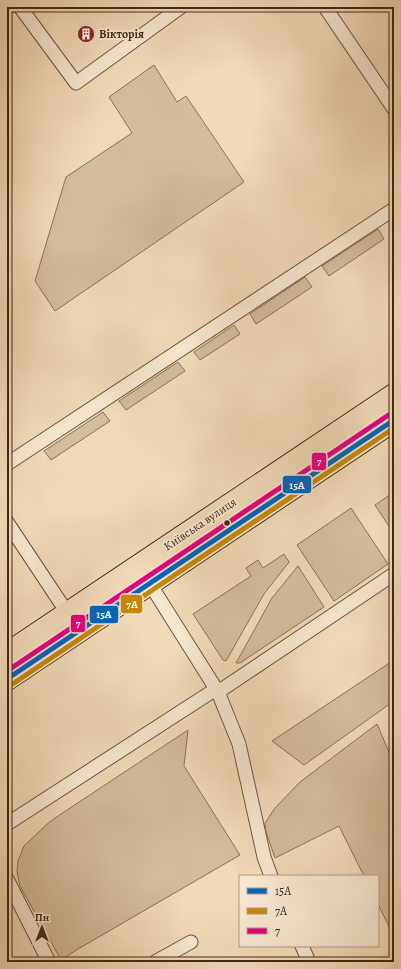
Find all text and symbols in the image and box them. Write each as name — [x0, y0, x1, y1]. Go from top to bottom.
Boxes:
building icon: Вікторія — [76, 24, 96, 44]
place label: Вікторія — [99, 26, 144, 42]
line badge: 7 — [311, 452, 327, 471]
text: 7 — [317, 454, 322, 469]
line badge: 15A — [282, 475, 312, 494]
text: 15A — [289, 478, 305, 493]
street label: Київська вулиця — [160, 494, 240, 554]
unlabelled marker — [222, 518, 232, 528]
line badge: 7А — [120, 594, 143, 614]
text: 7А — [126, 597, 138, 612]
line badge: 15A — [89, 605, 119, 624]
text: 15A — [96, 607, 112, 622]
line badge: 7 — [70, 614, 86, 633]
text: 7 — [76, 616, 81, 631]
legend — [239, 875, 379, 947]
text: 15A — [275, 883, 292, 899]
text: 7А — [275, 903, 288, 919]
north arrow — [22, 907, 62, 947]
text: Пн — [35, 910, 50, 925]
text: 7 — [275, 923, 281, 939]

